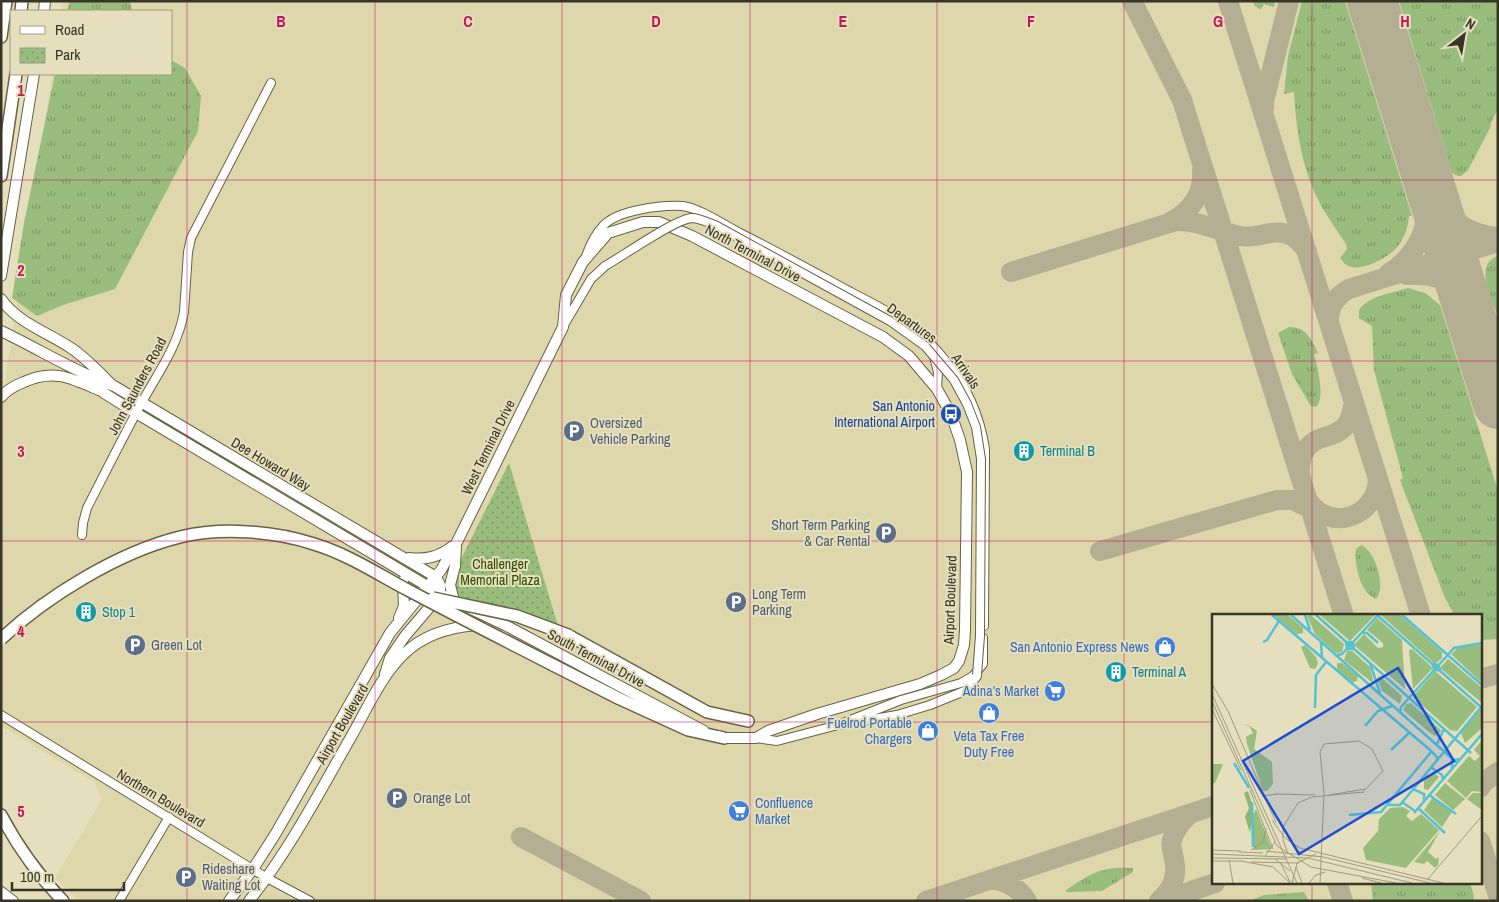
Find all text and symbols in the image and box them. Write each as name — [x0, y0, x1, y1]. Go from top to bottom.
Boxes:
legend — [10, 10, 172, 75]
text: B — [276, 10, 286, 32]
text: C — [463, 10, 473, 32]
text: D — [651, 10, 661, 32]
text: E — [839, 10, 848, 32]
text: F — [1027, 10, 1035, 32]
text: G — [1213, 10, 1223, 32]
text: H — [1400, 10, 1410, 32]
north arrow — [1439, 10, 1489, 60]
text: N — [1463, 14, 1479, 34]
text: Road — [55, 19, 84, 40]
text: Park — [55, 44, 81, 65]
text: 1 — [17, 79, 25, 101]
street label: North Terminal Drive — [702, 220, 804, 286]
text: 2 — [17, 259, 25, 281]
street label: Departures — [884, 299, 940, 347]
street label: John Saunders Road — [104, 334, 170, 438]
street label: Arrivals — [947, 349, 984, 392]
street label: West Terminal Drive — [457, 396, 519, 498]
place label: San Antonio International Airport — [834, 397, 935, 431]
bus stop icon: San Antonio International Airport — [939, 402, 963, 426]
place label: Oversized Vehicle Parking — [590, 414, 671, 448]
parking icon: Oversized Vehicle Parking — [562, 419, 586, 443]
street label: Dee Howard Way — [228, 433, 314, 495]
building icon: Terminal B — [1012, 439, 1036, 463]
text: 3 — [17, 440, 25, 462]
place label: Terminal B — [1040, 442, 1095, 460]
place label: Short Term Parking & Car Rental — [771, 516, 871, 550]
parking icon: Short Term Parking & Car Rental — [874, 521, 898, 545]
park label: Challenger Memorial Plaza — [460, 555, 540, 589]
street label: Airport Boulevard — [939, 555, 961, 646]
place label: Long Term Parking — [752, 585, 806, 619]
parking icon: Long Term Parking — [724, 590, 748, 614]
building icon: Stop 1 — [74, 600, 98, 624]
place label: Stop 1 — [102, 603, 136, 621]
inset map — [1212, 614, 1482, 884]
text: 4 — [17, 620, 25, 642]
street label: South Terminal Drive — [544, 625, 648, 691]
parking icon: Green Lot — [123, 633, 147, 657]
shop icon: San Antonio Express News — [1153, 635, 1177, 659]
place label: Green Lot — [151, 636, 202, 654]
place label: San Antonio Express News — [1010, 638, 1149, 656]
building icon: Terminal A — [1104, 660, 1128, 684]
place label: Terminal A — [1132, 663, 1187, 681]
supermarket icon: Adina’s Market — [1043, 679, 1067, 703]
street label: Airport Boulevard — [311, 681, 372, 768]
place label: Adina’s Market — [962, 682, 1039, 700]
shop icon: Veta Tax Free Duty Free — [977, 701, 1001, 725]
place label: Fuelrod Portable Chargers — [827, 714, 912, 748]
shop icon: Fuelrod Portable Chargers — [916, 719, 940, 743]
place label: Veta Tax Free Duty Free — [954, 727, 1024, 761]
street label: Northern Boulevard — [114, 765, 208, 831]
parking icon: Orange Lot — [385, 786, 409, 810]
place label: Orange Lot — [413, 789, 470, 807]
place label: Confluence Market — [755, 794, 813, 828]
supermarket icon: Confluence Market — [727, 799, 751, 823]
text: 5 — [17, 800, 25, 822]
scale bar — [12, 860, 125, 892]
place label: Rideshare Waiting Lot — [202, 860, 260, 894]
parking icon: Rideshare Waiting Lot — [174, 865, 198, 889]
text: 100 m — [20, 866, 54, 887]

